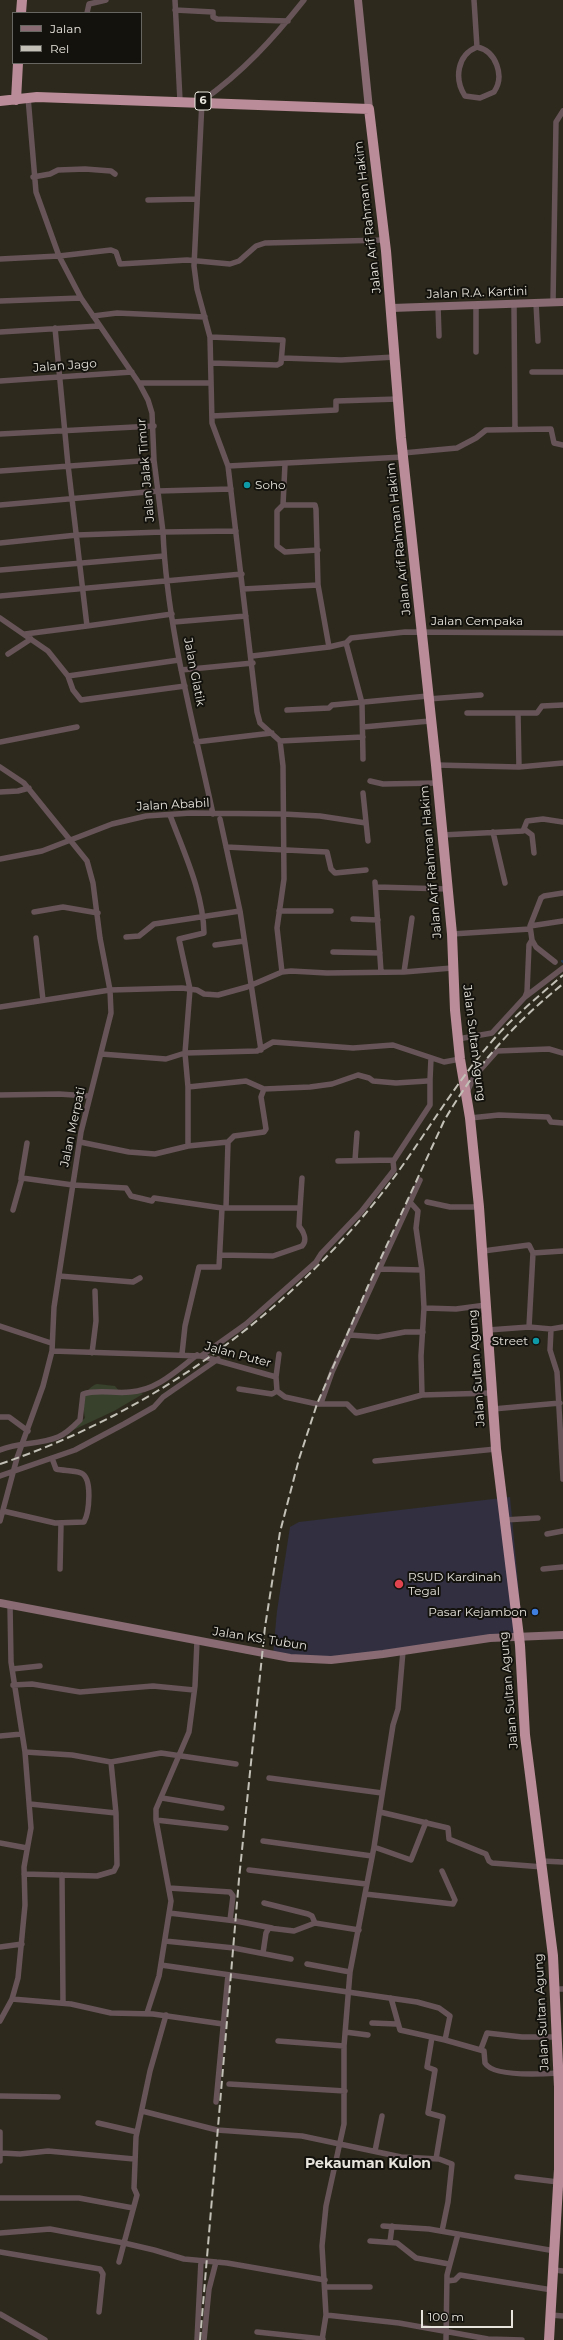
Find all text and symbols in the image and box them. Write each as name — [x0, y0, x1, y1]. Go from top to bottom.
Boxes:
legend — [12, 12, 142, 64]
text: Jalan — [50, 21, 82, 36]
text: Rel — [50, 41, 69, 56]
road number: 6 — [195, 92, 211, 110]
street label: Jalan Arif Rahman Hakim — [352, 140, 384, 294]
street label: Jalan R.A. Kartini — [426, 284, 528, 302]
street label: Jalan Jago — [33, 357, 97, 375]
street label: Jalan Jalak Timur — [134, 418, 158, 522]
street label: Jalan Arif Rahman Hakim — [384, 462, 414, 616]
place label: Soho — [255, 478, 286, 492]
marker: Soho — [242, 480, 252, 490]
street label: Jalan Cempaka — [431, 614, 523, 628]
street label: Jalan Glatik — [180, 637, 208, 707]
street label: Jalan Arif Rahman Hakim — [417, 785, 445, 939]
street label: Jalan Ababil — [136, 796, 210, 814]
street label: Jalan Sultan Agung — [460, 984, 488, 1102]
street label: Jalan Merpati — [57, 1086, 89, 1168]
street label: Jalan Sultan Agung — [466, 1309, 488, 1427]
place label: Street — [492, 1334, 528, 1348]
marker: Street — [531, 1336, 541, 1346]
street label: Jalan Puter — [203, 1339, 273, 1371]
place label: RSUD Kardinah Tegal — [408, 1570, 501, 1598]
marker: RSUD Kardinah Tegal — [393, 1578, 405, 1590]
place label: Pasar Kejambon — [428, 1605, 527, 1619]
marker: Pasar Kejambon — [530, 1607, 540, 1617]
street label: Jalan KS. Tubun — [212, 1624, 308, 1654]
street label: Jalan Sultan Agung — [497, 1631, 521, 1749]
street label: Jalan Sultan Agung — [532, 1953, 552, 2071]
district label: Pekauman Kulon — [305, 2156, 431, 2172]
scale bar — [423, 2302, 515, 2328]
text: 100 m — [428, 2309, 464, 2324]

